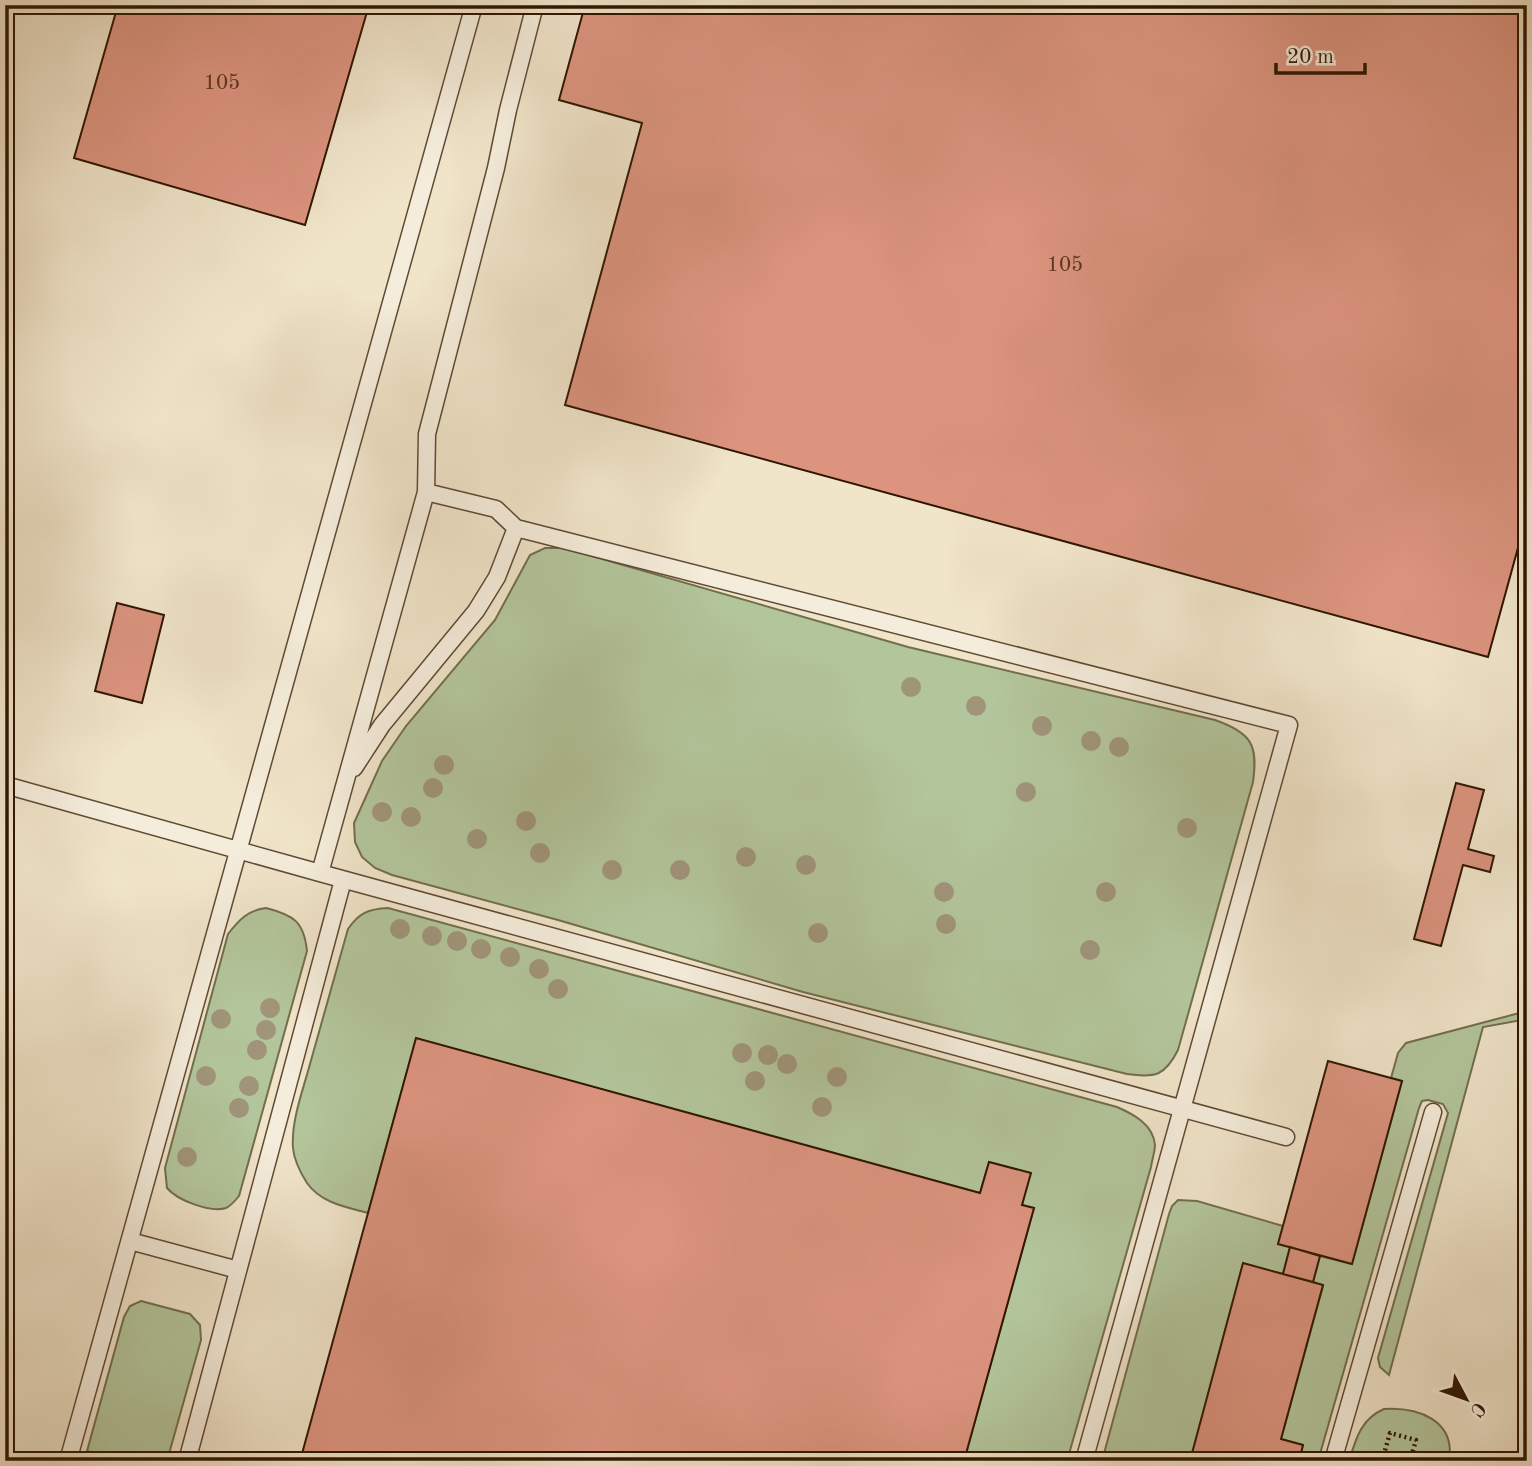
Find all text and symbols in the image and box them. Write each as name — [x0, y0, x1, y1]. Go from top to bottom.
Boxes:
scale bar — [1276, 32, 1366, 76]
text: 20 m — [1287, 47, 1334, 68]
house number: 105 — [204, 73, 240, 94]
house number: 105 — [1047, 255, 1083, 276]
north arrow — [1430, 1364, 1500, 1434]
text: С — [1466, 1398, 1488, 1419]

